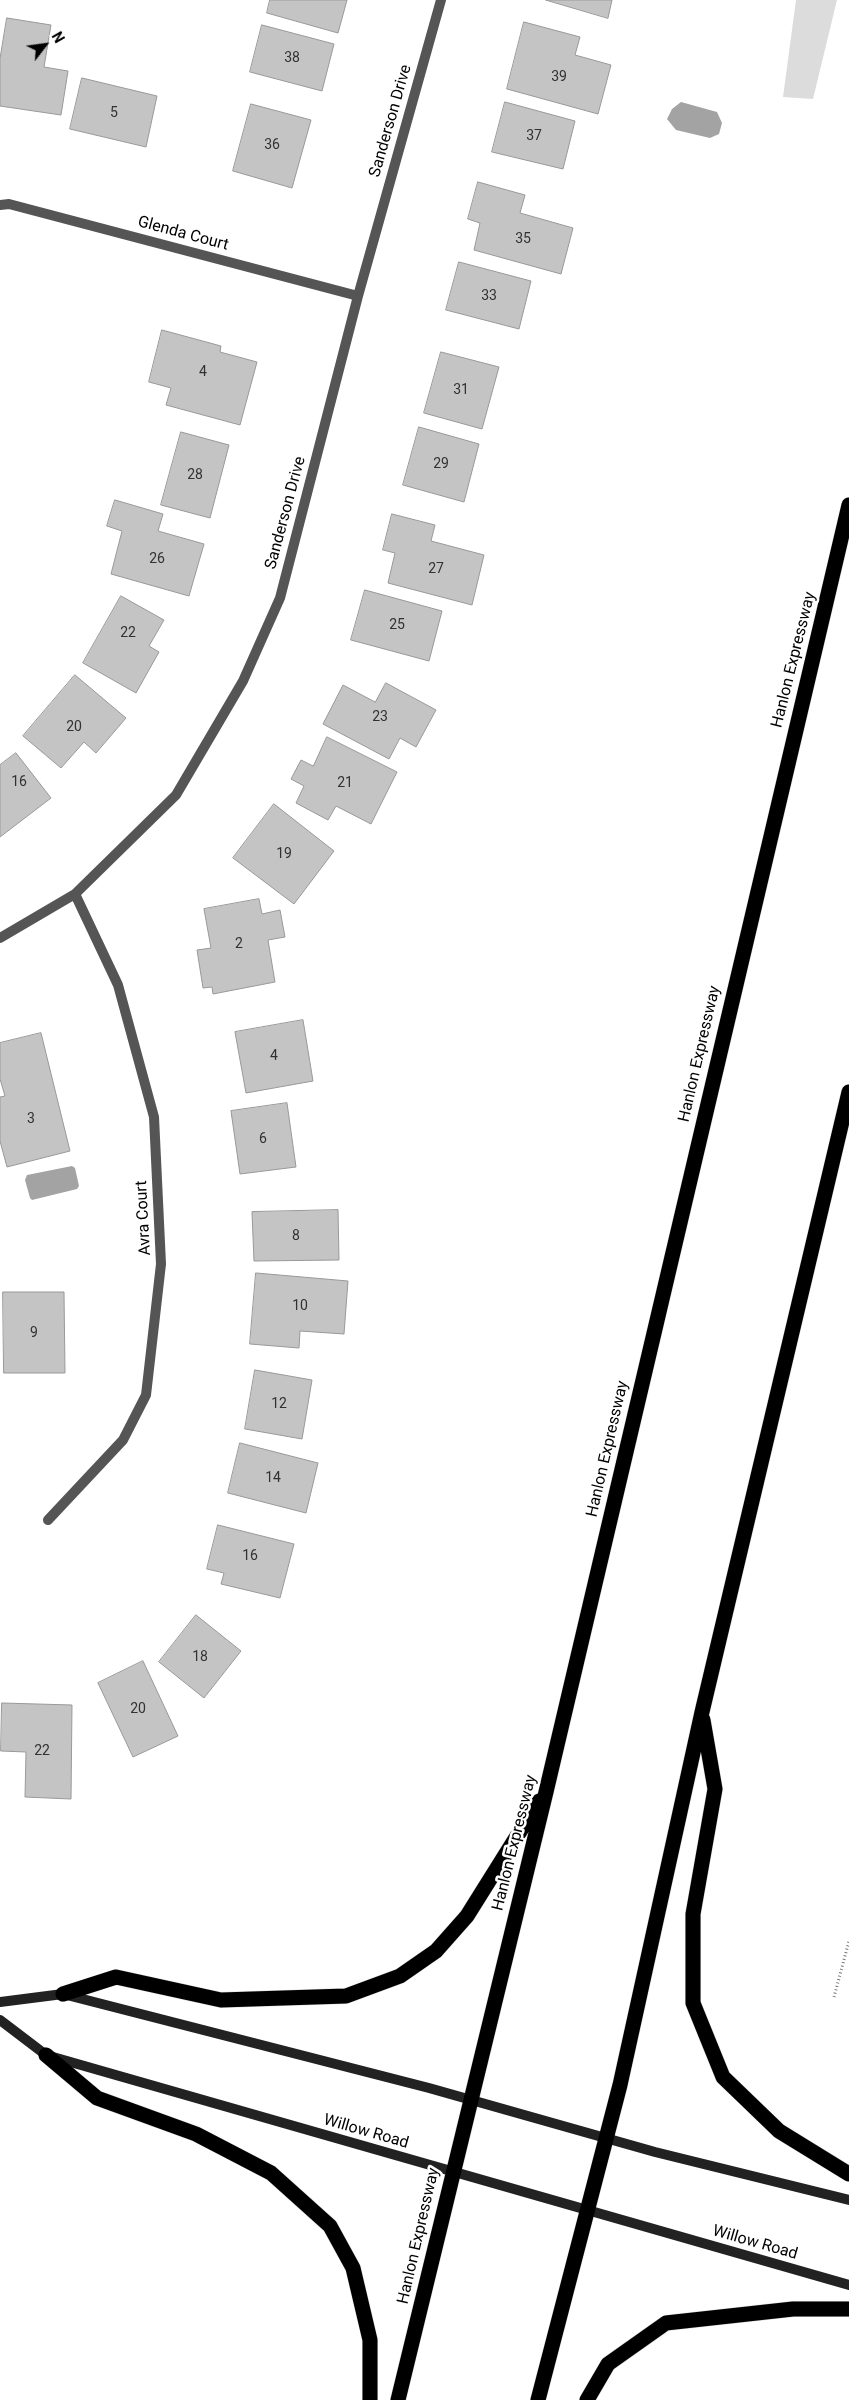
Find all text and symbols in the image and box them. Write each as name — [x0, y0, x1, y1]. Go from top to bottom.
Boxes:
north arrow — [20, 20, 70, 70]
text: N — [49, 29, 67, 46]
house number: 38 — [284, 50, 300, 66]
street label: Sanderson Drive — [366, 63, 416, 179]
house number: 39 — [551, 69, 567, 85]
house number: 5 — [110, 105, 118, 121]
house number: 37 — [526, 128, 542, 144]
house number: 36 — [264, 137, 280, 153]
street label: Glenda Court — [135, 213, 231, 255]
house number: 35 — [515, 231, 531, 247]
house number: 33 — [481, 288, 497, 304]
house number: 4 — [199, 364, 207, 380]
house number: 31 — [453, 382, 469, 398]
street label: Sanderson Drive — [262, 454, 310, 572]
house number: 29 — [433, 456, 449, 472]
house number: 28 — [187, 467, 203, 483]
house number: 26 — [149, 551, 165, 567]
house number: 27 — [428, 561, 444, 577]
street label: Hanlon Expressway — [768, 590, 820, 730]
house number: 25 — [389, 617, 405, 633]
house number: 22 — [120, 625, 136, 641]
house number: 23 — [372, 709, 388, 725]
house number: 20 — [66, 719, 82, 735]
house number: 16 — [11, 774, 27, 790]
house number: 21 — [337, 775, 353, 791]
house number: 19 — [276, 846, 292, 862]
house number: 2 — [235, 936, 243, 952]
street label: Hanlon Expressway — [675, 984, 725, 1124]
house number: 4 — [270, 1048, 278, 1064]
house number: 3 — [27, 1111, 35, 1127]
house number: 6 — [259, 1131, 267, 1147]
street label: Avra Court — [132, 1180, 156, 1256]
house number: 8 — [292, 1228, 300, 1244]
house number: 10 — [292, 1298, 308, 1314]
house number: 9 — [30, 1325, 38, 1341]
street label: Hanlon Expressway — [583, 1379, 633, 1519]
house number: 12 — [271, 1396, 287, 1412]
house number: 14 — [265, 1470, 281, 1486]
house number: 16 — [242, 1548, 258, 1564]
house number: 18 — [192, 1649, 208, 1665]
house number: 20 — [130, 1701, 146, 1717]
house number: 22 — [34, 1743, 50, 1759]
street label: Hanlon Expressway — [489, 1773, 541, 1913]
street label: Willow Road — [321, 2111, 411, 2153]
street label: Hanlon Expressway — [394, 2166, 444, 2306]
street label: Willow Road — [710, 2222, 800, 2264]

